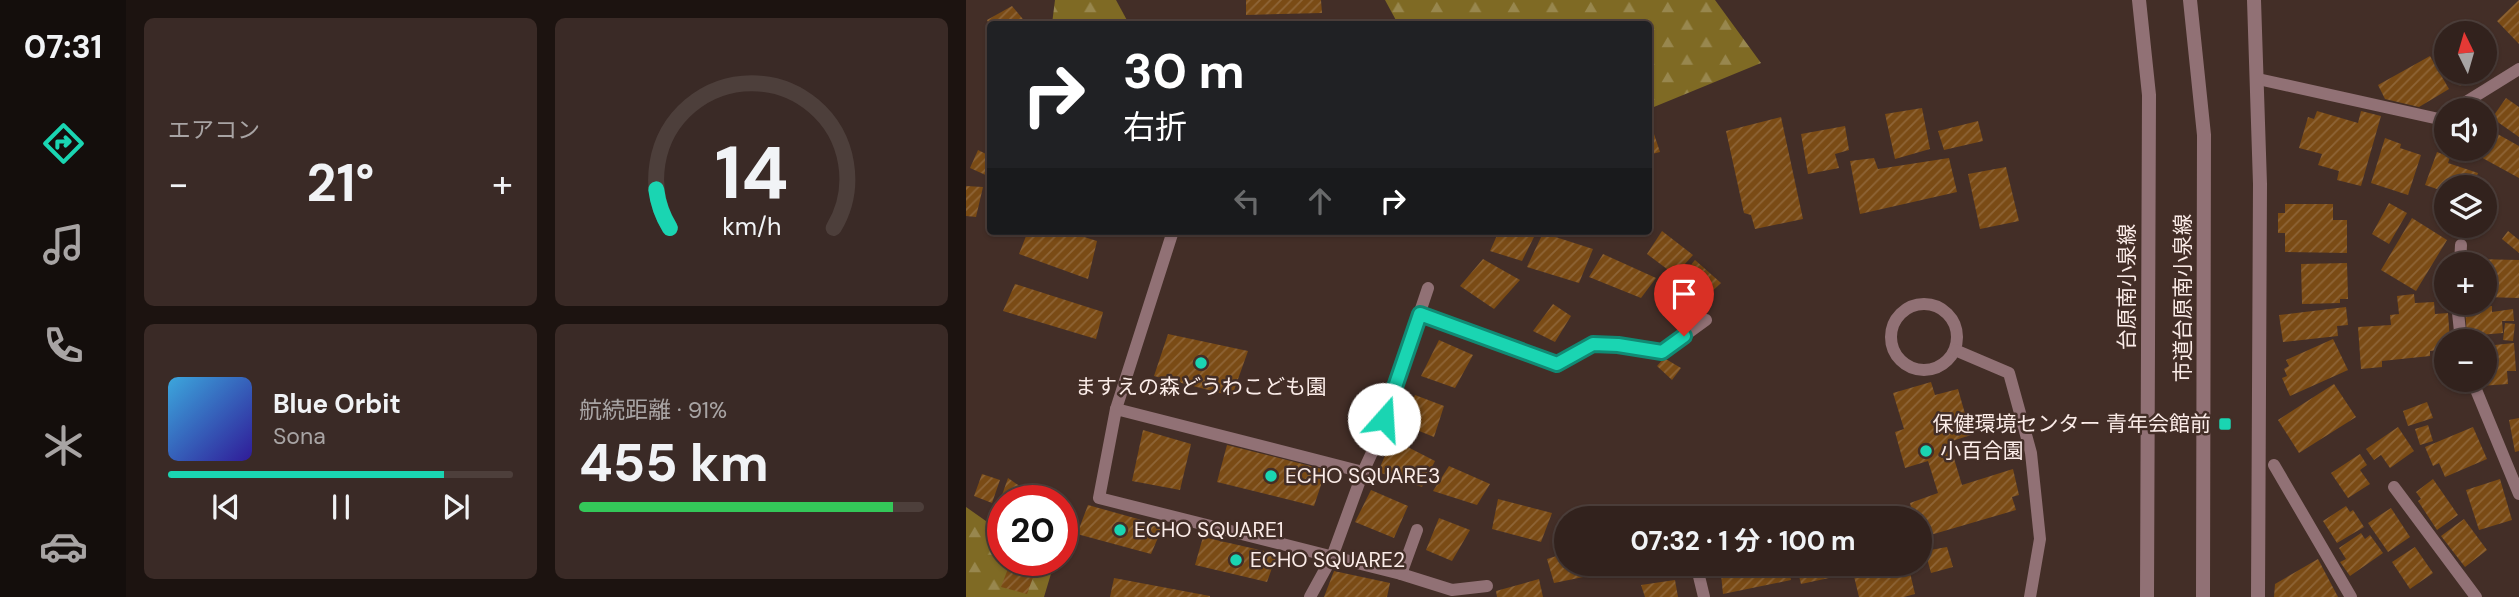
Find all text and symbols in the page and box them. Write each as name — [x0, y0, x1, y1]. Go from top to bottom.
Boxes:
north arrow — [2434, 21, 2497, 84]
map controls — [2434, 21, 2497, 392]
text: 07:31 — [24, 26, 102, 68]
text: 30 m — [1123, 39, 1245, 103]
icon: right — [1008, 49, 1099, 140]
button: sound — [2434, 98, 2497, 161]
text: 右折 — [1123, 106, 1187, 148]
text: エアコン — [168, 115, 260, 145]
icon: directions — [39, 119, 88, 168]
text: 14 — [715, 126, 788, 221]
text: 21° — [307, 149, 374, 217]
text: − — [168, 159, 189, 209]
text: + — [492, 159, 513, 209]
button: layers — [2434, 175, 2497, 238]
icon: left — [1228, 182, 1266, 220]
icon: ahead — [1301, 182, 1339, 220]
icon: right — [1374, 182, 1412, 220]
text: km/h — [722, 210, 781, 243]
street label: 市道台原南小泉線 — [2169, 214, 2197, 382]
icon: music — [39, 220, 88, 269]
street label: 台原南小泉線 — [2113, 224, 2141, 350]
button: + — [2434, 252, 2497, 315]
pin — [1654, 264, 1714, 336]
icon: arrive — [1665, 275, 1703, 313]
icon: phone — [39, 321, 88, 370]
button: − — [2434, 329, 2497, 392]
marker: ますえの森どうわこども園 — [1193, 355, 1209, 371]
place label: ますえの森どうわこども園 — [1075, 373, 1327, 401]
position arrow — [1347, 382, 1421, 456]
text: Blue Orbit — [273, 387, 401, 421]
text: 航続距離 · 91% — [579, 395, 727, 425]
place label: 保健環境センター 青年会館前 — [1932, 410, 2211, 438]
marker: 保健環境センター 青年会館前 — [2217, 416, 2233, 432]
icon: climate — [39, 421, 88, 470]
text: Sona — [273, 421, 326, 451]
text: 455 km — [579, 429, 769, 497]
place label: 小百合園 — [1940, 437, 2024, 465]
marker: 小百合園 — [1918, 443, 1934, 459]
place label: ECHO SQUARE3 — [1285, 462, 1440, 490]
marker: ECHO SQUARE3 — [1263, 468, 1279, 484]
speed limit sign: 20 — [987, 485, 1078, 576]
icon: previous — [207, 488, 245, 526]
icon: pause — [322, 488, 360, 526]
icon: next — [437, 488, 475, 526]
place label: ECHO SQUARE1 — [1134, 516, 1283, 544]
icon: car — [39, 522, 88, 571]
marker: ECHO SQUARE1 — [1112, 522, 1128, 538]
text: 07:32 · 1 分 · 100 m — [1630, 524, 1856, 558]
place label: ECHO SQUARE2 — [1250, 546, 1405, 574]
marker: ECHO SQUARE2 — [1228, 552, 1244, 568]

